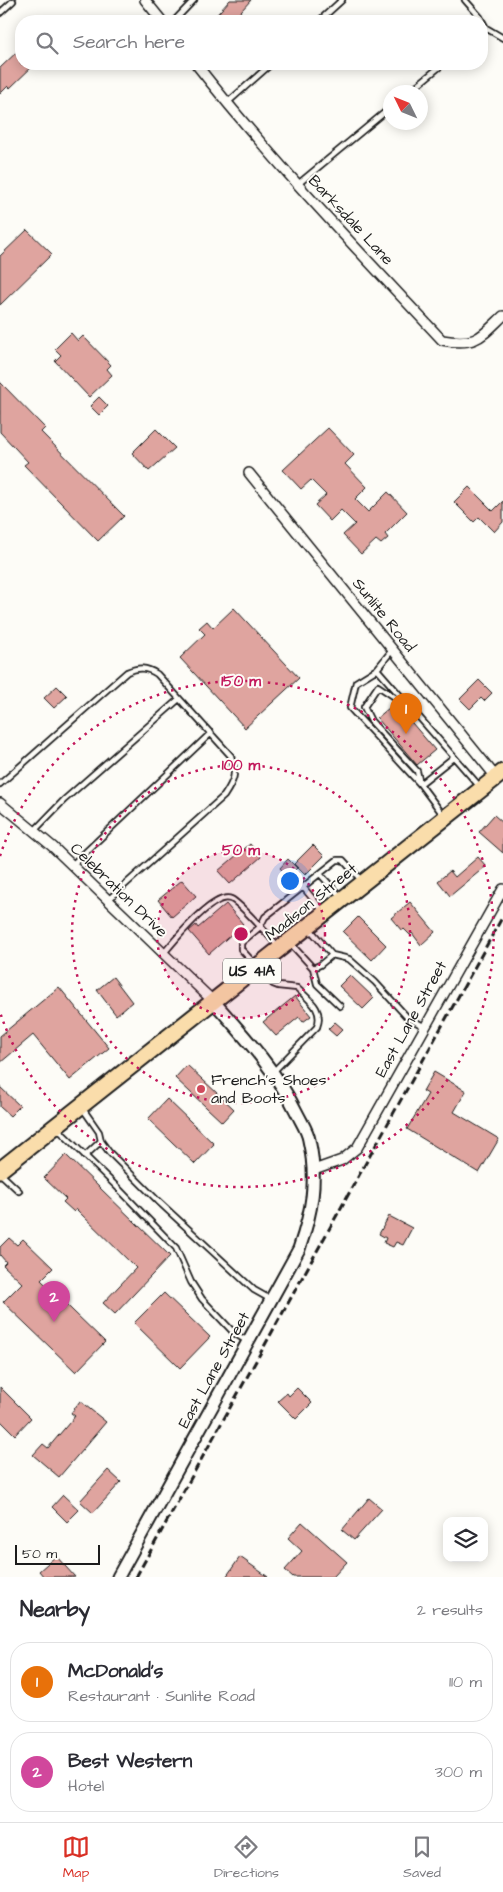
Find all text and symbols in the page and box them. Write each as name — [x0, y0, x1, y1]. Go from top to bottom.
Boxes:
search box — [15, 15, 488, 70]
icon: search — [33, 29, 61, 57]
text: Search here — [73, 29, 185, 56]
north arrow — [383, 85, 428, 130]
street label: Barksdale Lane — [303, 170, 399, 270]
street label: Sunlite Road — [347, 573, 421, 657]
text: 150 m — [221, 671, 261, 692]
pin: 1 — [390, 693, 422, 734]
text: 100 m — [222, 755, 261, 776]
street label: Celebration Drive — [65, 838, 173, 943]
text: 50 m — [222, 840, 260, 861]
street label: Madison Street — [260, 858, 362, 946]
your location — [277, 868, 303, 894]
centre of rings — [232, 925, 250, 943]
street label: East Lane Street — [370, 956, 452, 1081]
road number: US 41A — [223, 958, 281, 984]
place label: French's Shoes and Boots — [211, 1069, 327, 1109]
marker: French's Shoes and Boots — [195, 1083, 207, 1095]
pin: 2 — [38, 1281, 70, 1322]
street label: East Lane Street — [173, 1307, 255, 1432]
map controls — [443, 1517, 488, 1562]
button: layers — [443, 1517, 488, 1562]
scale bar — [15, 1542, 100, 1565]
text: 50 m — [22, 1544, 57, 1564]
text: Nearby — [20, 1595, 90, 1624]
text: 2 results — [417, 1599, 483, 1621]
text: McDonald's — [68, 1658, 163, 1685]
text: 1 — [36, 1671, 38, 1693]
text: 110 m — [449, 1671, 482, 1693]
text: Restaurant · Sunlite Road — [68, 1685, 255, 1707]
text: Best Western — [68, 1748, 192, 1775]
text: 2 — [32, 1761, 42, 1783]
text: 300 m — [435, 1761, 482, 1783]
text: Hotel — [68, 1775, 104, 1797]
tab: Map — [62, 1833, 90, 1883]
tab: Directions — [214, 1833, 279, 1883]
tab: Saved — [403, 1833, 441, 1883]

